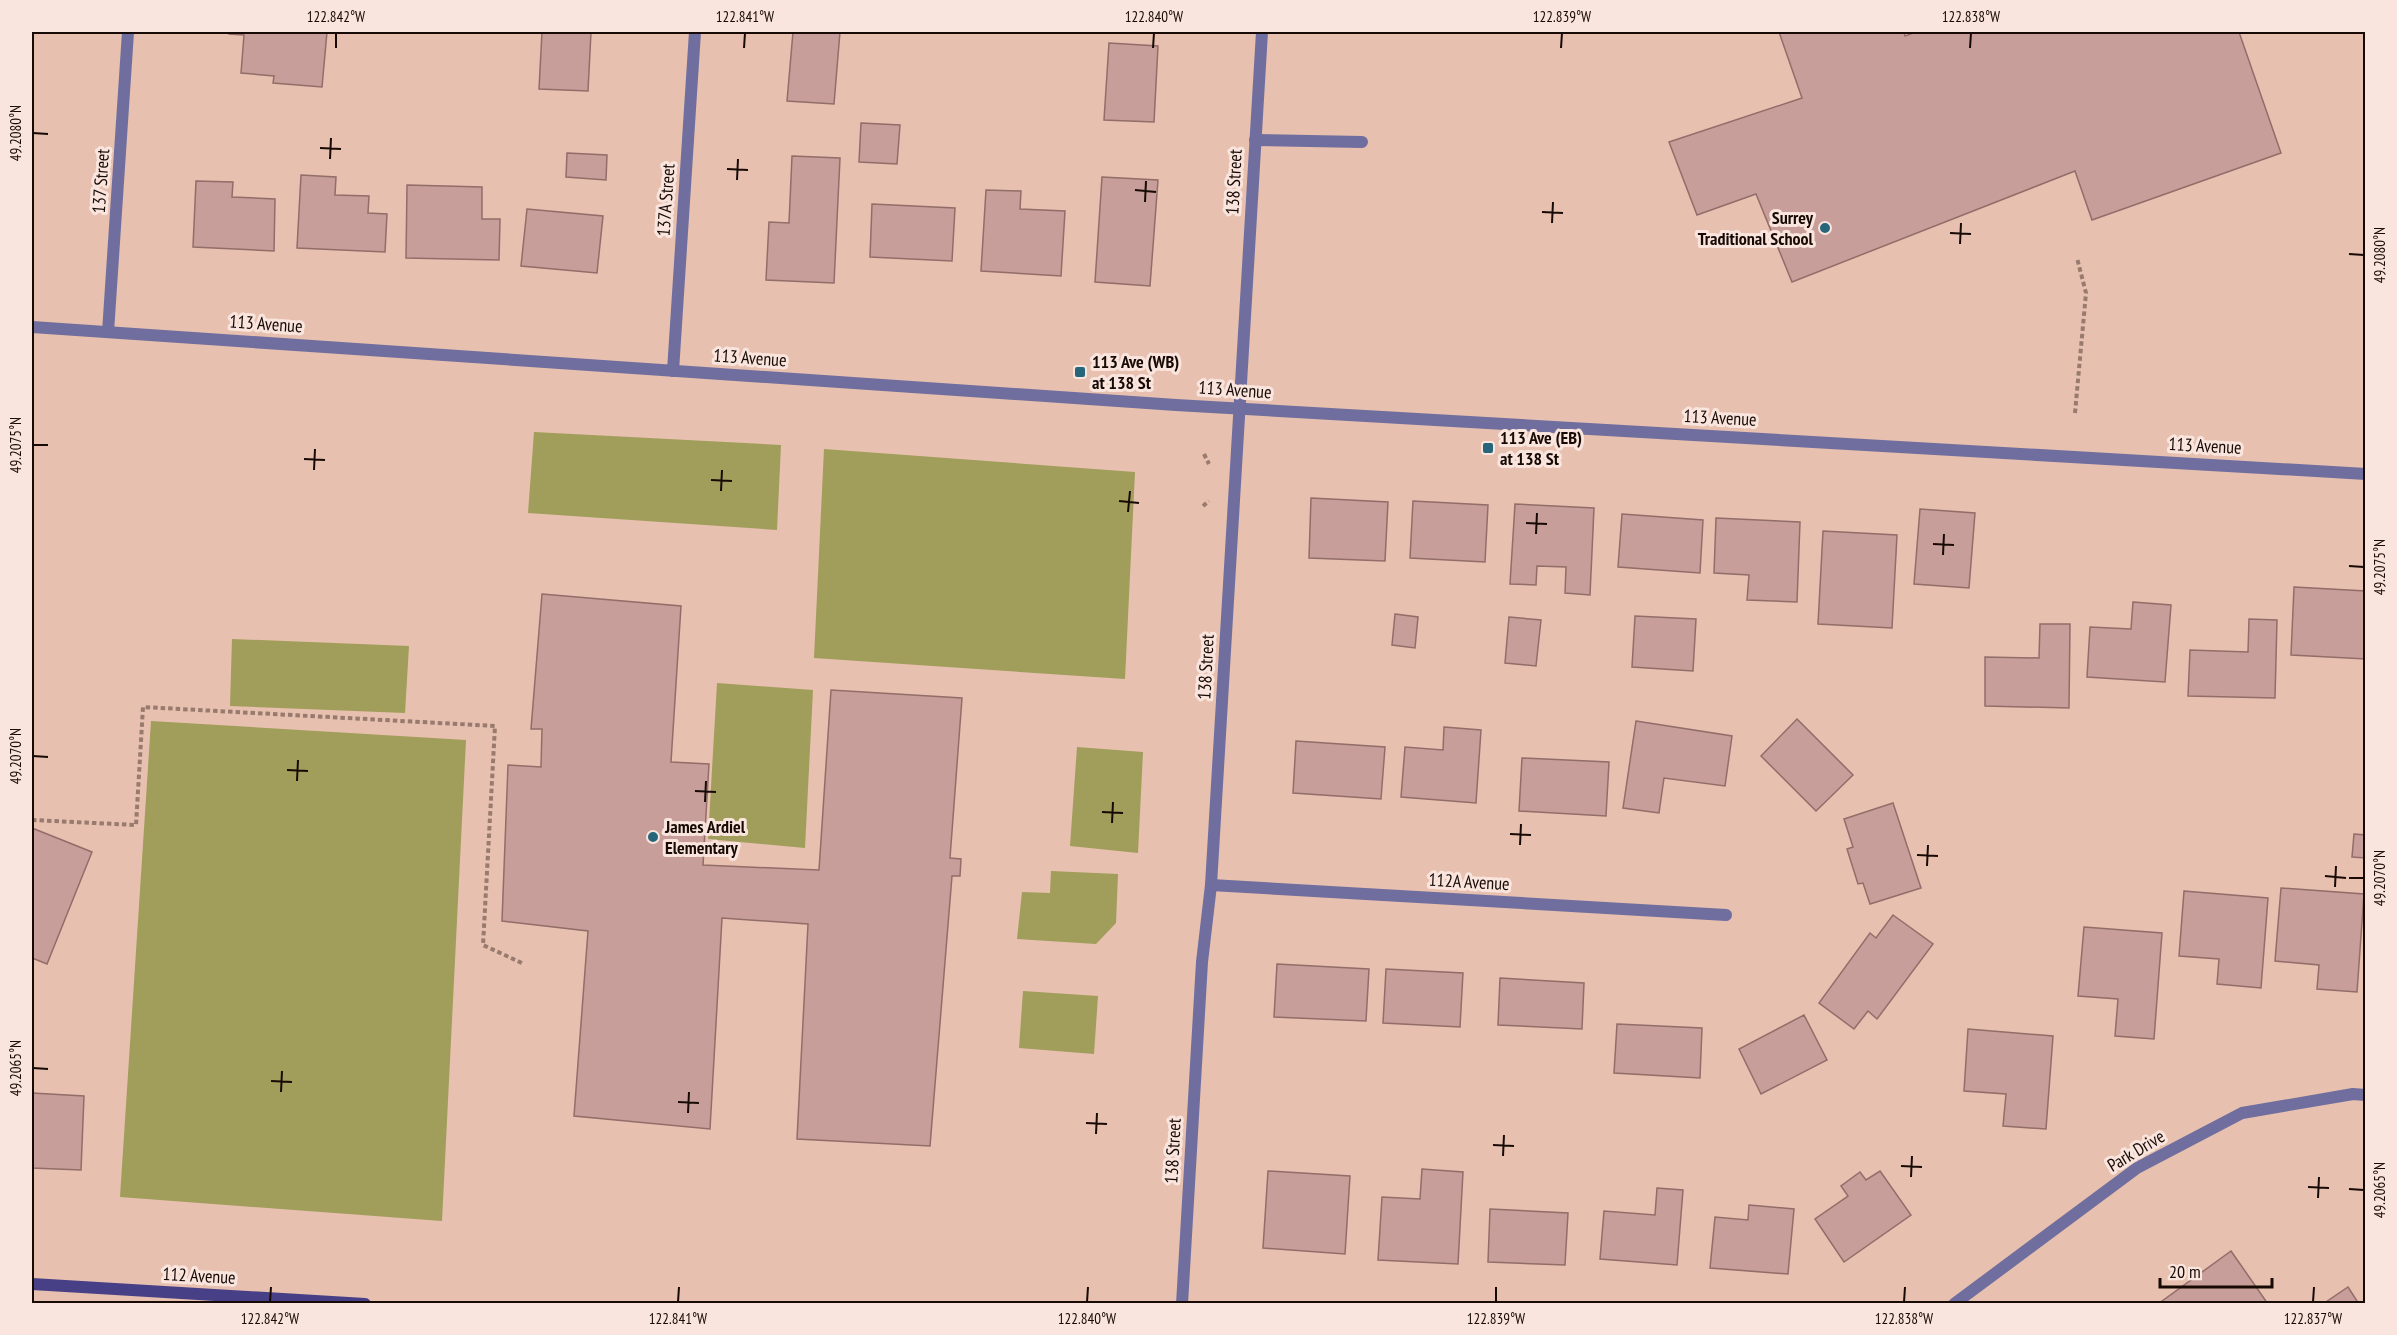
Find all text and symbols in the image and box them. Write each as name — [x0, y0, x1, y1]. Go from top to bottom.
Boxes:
text: 122.842°W — [307, 7, 365, 26]
text: 122.841°W — [716, 7, 774, 26]
text: 122.840°W — [1125, 7, 1183, 26]
text: 122.839°W — [1533, 7, 1591, 26]
text: 122.838°W — [1942, 7, 2000, 26]
text: 49.2080°N — [6, 105, 25, 161]
street label: 137 Street — [87, 148, 114, 214]
street label: 138 Street — [1220, 149, 1247, 215]
street label: 137A Street — [651, 163, 680, 237]
place label: Surrey Traditional School — [1698, 206, 1814, 250]
marker: Surrey Traditional School — [1818, 221, 1832, 235]
text: 49.2080°N — [2370, 227, 2389, 283]
street label: 113 Avenue — [229, 309, 303, 338]
street label: 113 Avenue — [713, 343, 787, 372]
place label: 113 Ave (WB) at 138 St — [1092, 350, 1179, 394]
marker: 113 Ave (WB) at 138 St — [1073, 365, 1087, 379]
street label: 113 Avenue — [1198, 375, 1272, 404]
street label: 113 Avenue — [1683, 404, 1757, 431]
text: 49.2075°N — [6, 417, 25, 473]
place label: 113 Ave (EB) at 138 St — [1500, 426, 1582, 470]
street label: 113 Avenue — [2168, 432, 2242, 459]
marker: 113 Ave (EB) at 138 St — [1481, 441, 1495, 455]
text: 49.2075°N — [2370, 539, 2389, 595]
street label: 138 Street — [1192, 634, 1219, 700]
text: 49.2070°N — [6, 728, 25, 784]
place label: James Ardiel Elementary — [664, 815, 746, 859]
marker: James Ardiel Elementary — [646, 830, 660, 844]
text: 49.2070°N — [2370, 850, 2389, 906]
street label: 112A Avenue — [1428, 868, 1510, 895]
text: 49.2065°N — [6, 1040, 25, 1096]
street label: 138 Street — [1159, 1118, 1186, 1184]
street label: Park Drive — [2103, 1125, 2169, 1177]
text: 49.2065°N — [2370, 1162, 2389, 1218]
scale bar — [2160, 1251, 2272, 1289]
text: 20 m — [2169, 1260, 2201, 1283]
street label: 112 Avenue — [162, 1262, 236, 1289]
text: 122.842°W — [241, 1309, 299, 1328]
text: 122.841°W — [649, 1309, 707, 1328]
text: 122.840°W — [1058, 1309, 1116, 1328]
text: 122.839°W — [1467, 1309, 1525, 1328]
text: 122.838°W — [1875, 1309, 1933, 1328]
text: 122.837°W — [2284, 1309, 2342, 1328]

